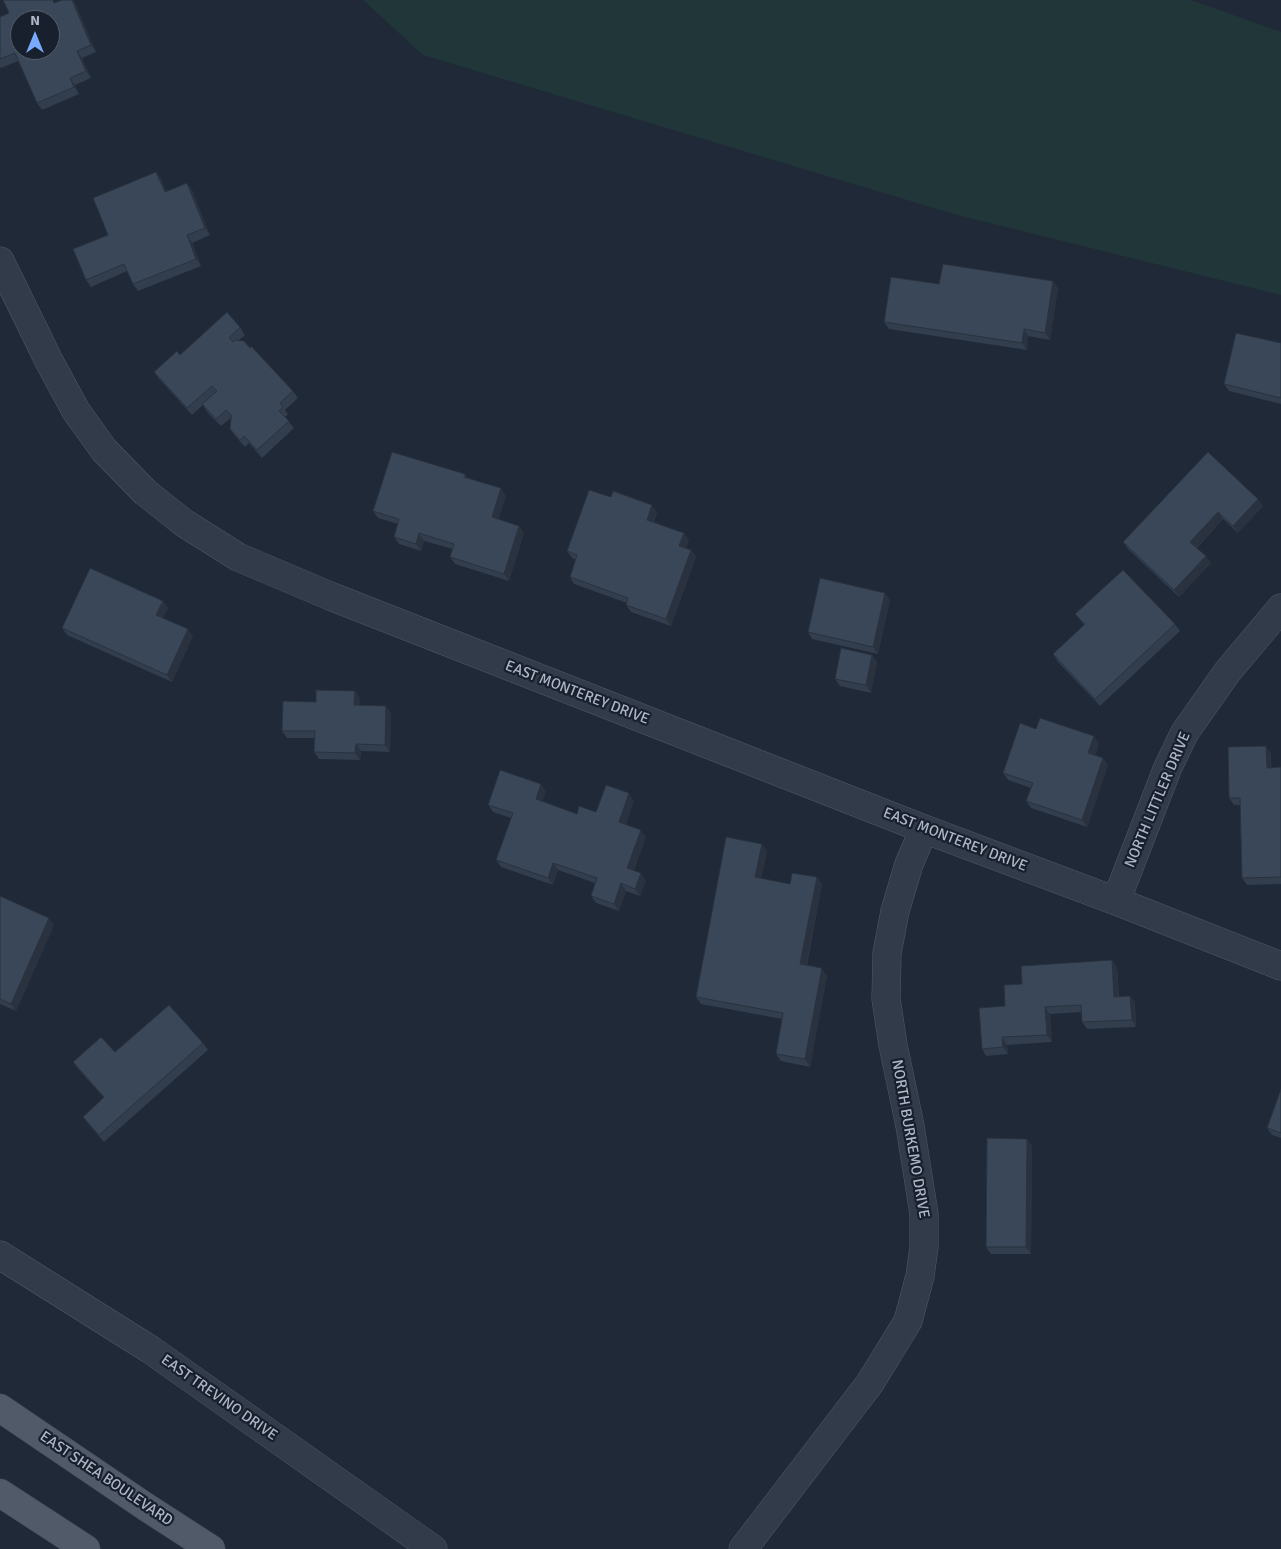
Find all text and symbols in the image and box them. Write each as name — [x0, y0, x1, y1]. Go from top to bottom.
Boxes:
north arrow — [10, 10, 60, 60]
text: N — [30, 12, 40, 29]
street label: EAST MONTEREY DRIVE — [502, 657, 652, 729]
street label: NORTH LITTLER DRIVE — [1121, 729, 1195, 871]
street label: EAST MONTEREY DRIVE — [880, 804, 1030, 876]
street label: NORTH BURKEMO DRIVE — [887, 1058, 933, 1220]
street label: EAST TREVINO DRIVE — [157, 1351, 281, 1445]
street label: EAST SHEA BOULEVARD — [36, 1428, 176, 1530]

